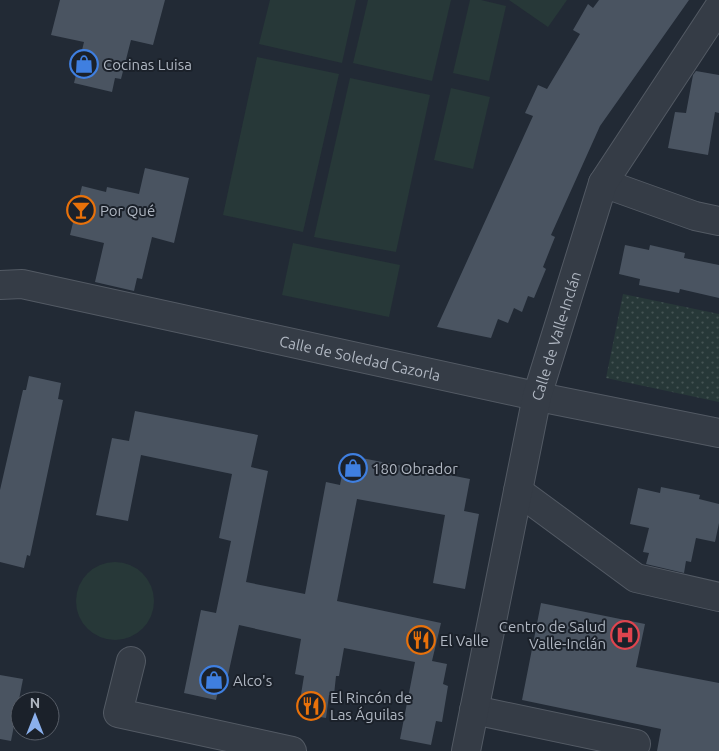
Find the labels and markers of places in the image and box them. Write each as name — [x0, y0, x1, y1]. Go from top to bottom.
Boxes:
shop icon: Cocinas Luisa — [69, 49, 99, 79]
place label: Cocinas Luisa — [103, 56, 192, 73]
bar icon: Por Qué — [66, 195, 96, 225]
place label: Por Qué — [100, 202, 155, 219]
shop icon: 180 Obrador — [338, 453, 368, 483]
place label: 180 Obrador — [372, 460, 458, 477]
place label: Centro de Salud Valle-Inclán — [499, 618, 606, 652]
hospital icon: Centro de Salud Valle-Inclán — [610, 620, 640, 650]
restaurant icon: El Valle — [406, 625, 436, 655]
place label: El Valle — [440, 632, 489, 649]
shop icon: Alco's — [199, 665, 229, 695]
place label: Alco's — [233, 672, 272, 689]
place label: El Rincón de Las Águilas — [330, 689, 412, 723]
restaurant icon: El Rincón de Las Águilas — [296, 691, 326, 721]

